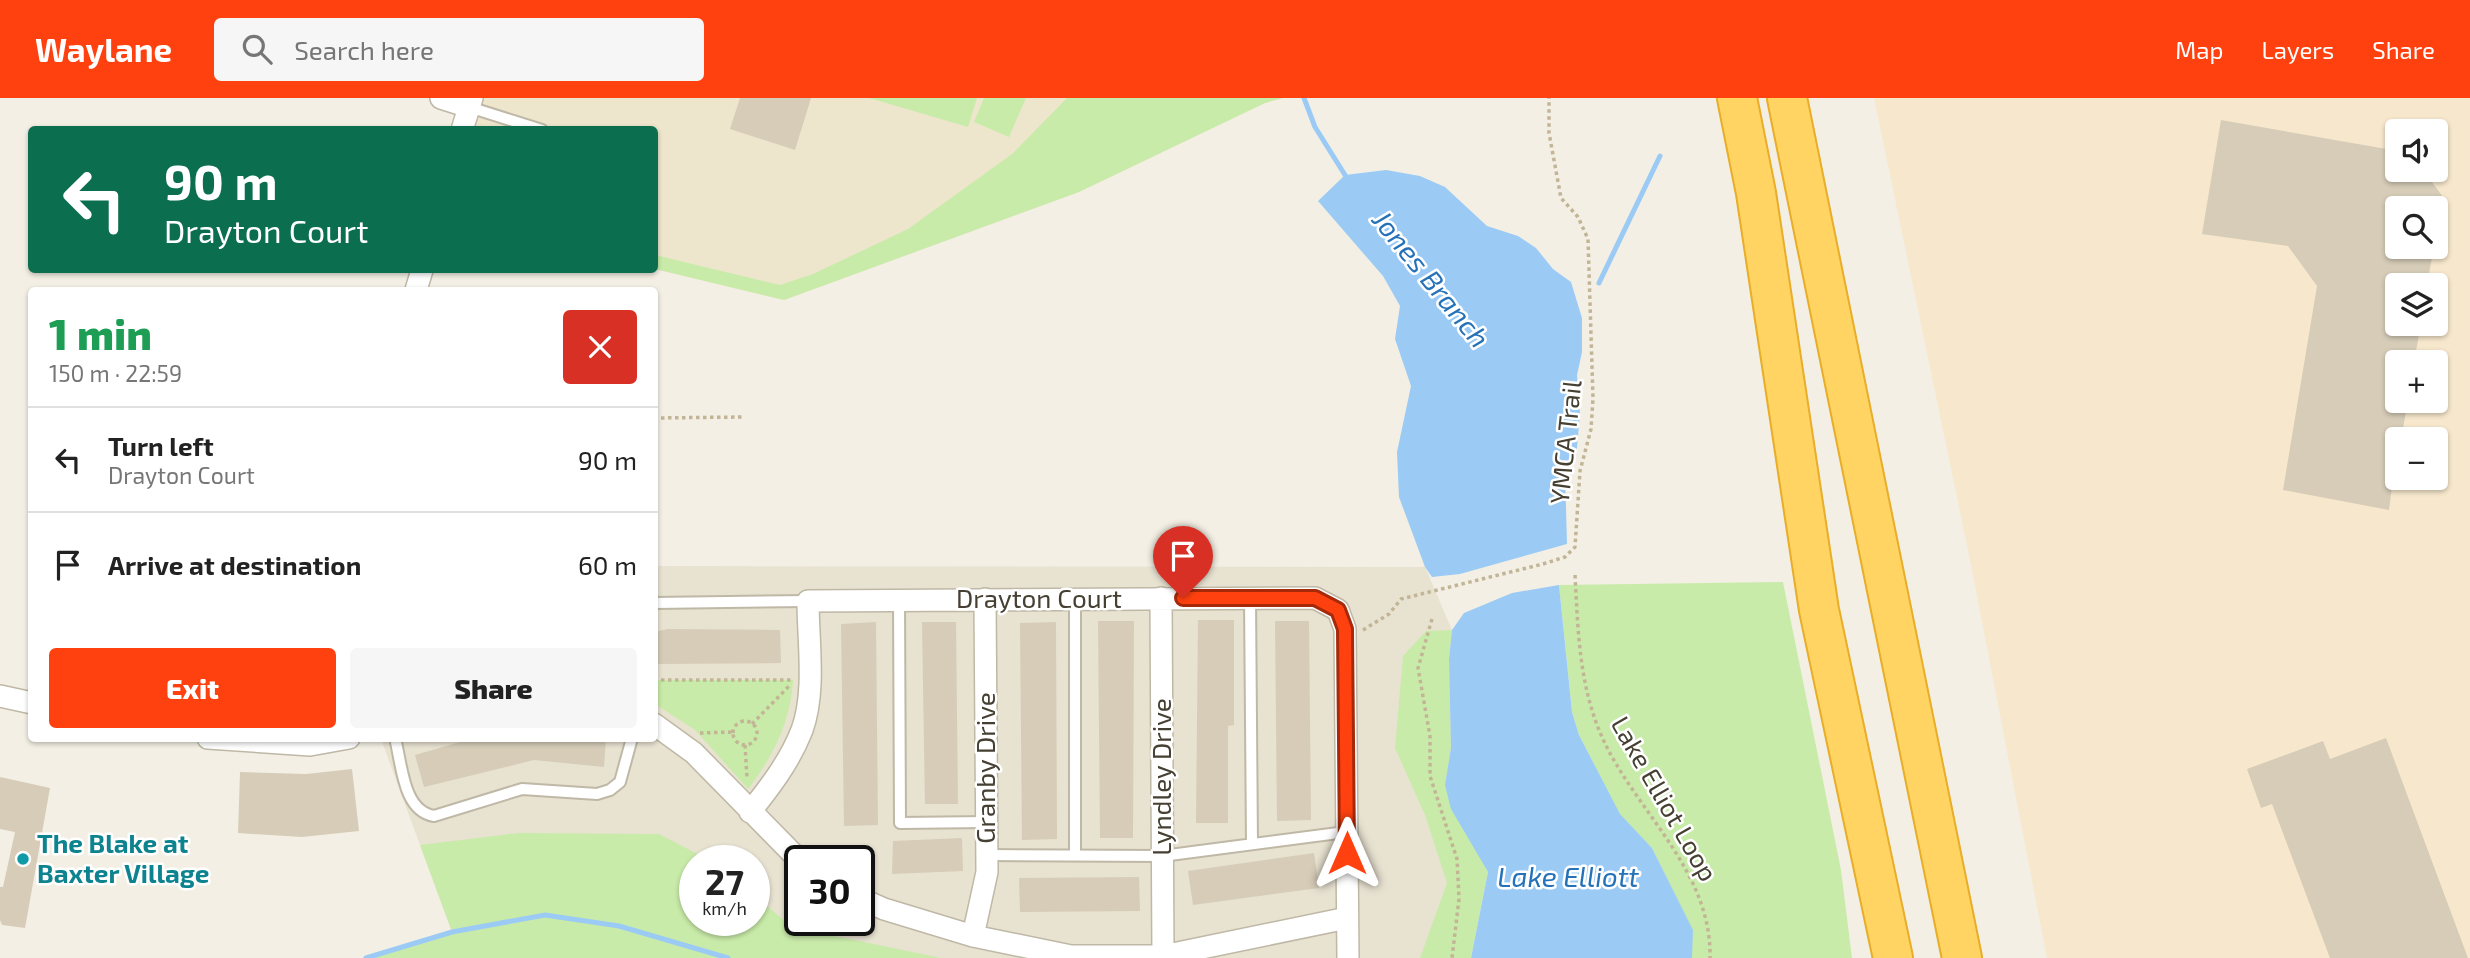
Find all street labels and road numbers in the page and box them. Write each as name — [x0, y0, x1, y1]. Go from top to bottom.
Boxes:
street label: YMCA Trail — [1543, 378, 1586, 505]
street label: Drayton Court — [956, 582, 1122, 613]
street label: Granby Drive — [969, 692, 1000, 844]
street label: Lyndley Drive — [1145, 698, 1176, 856]
street label: Lake Elliot Loop — [1606, 710, 1725, 886]

